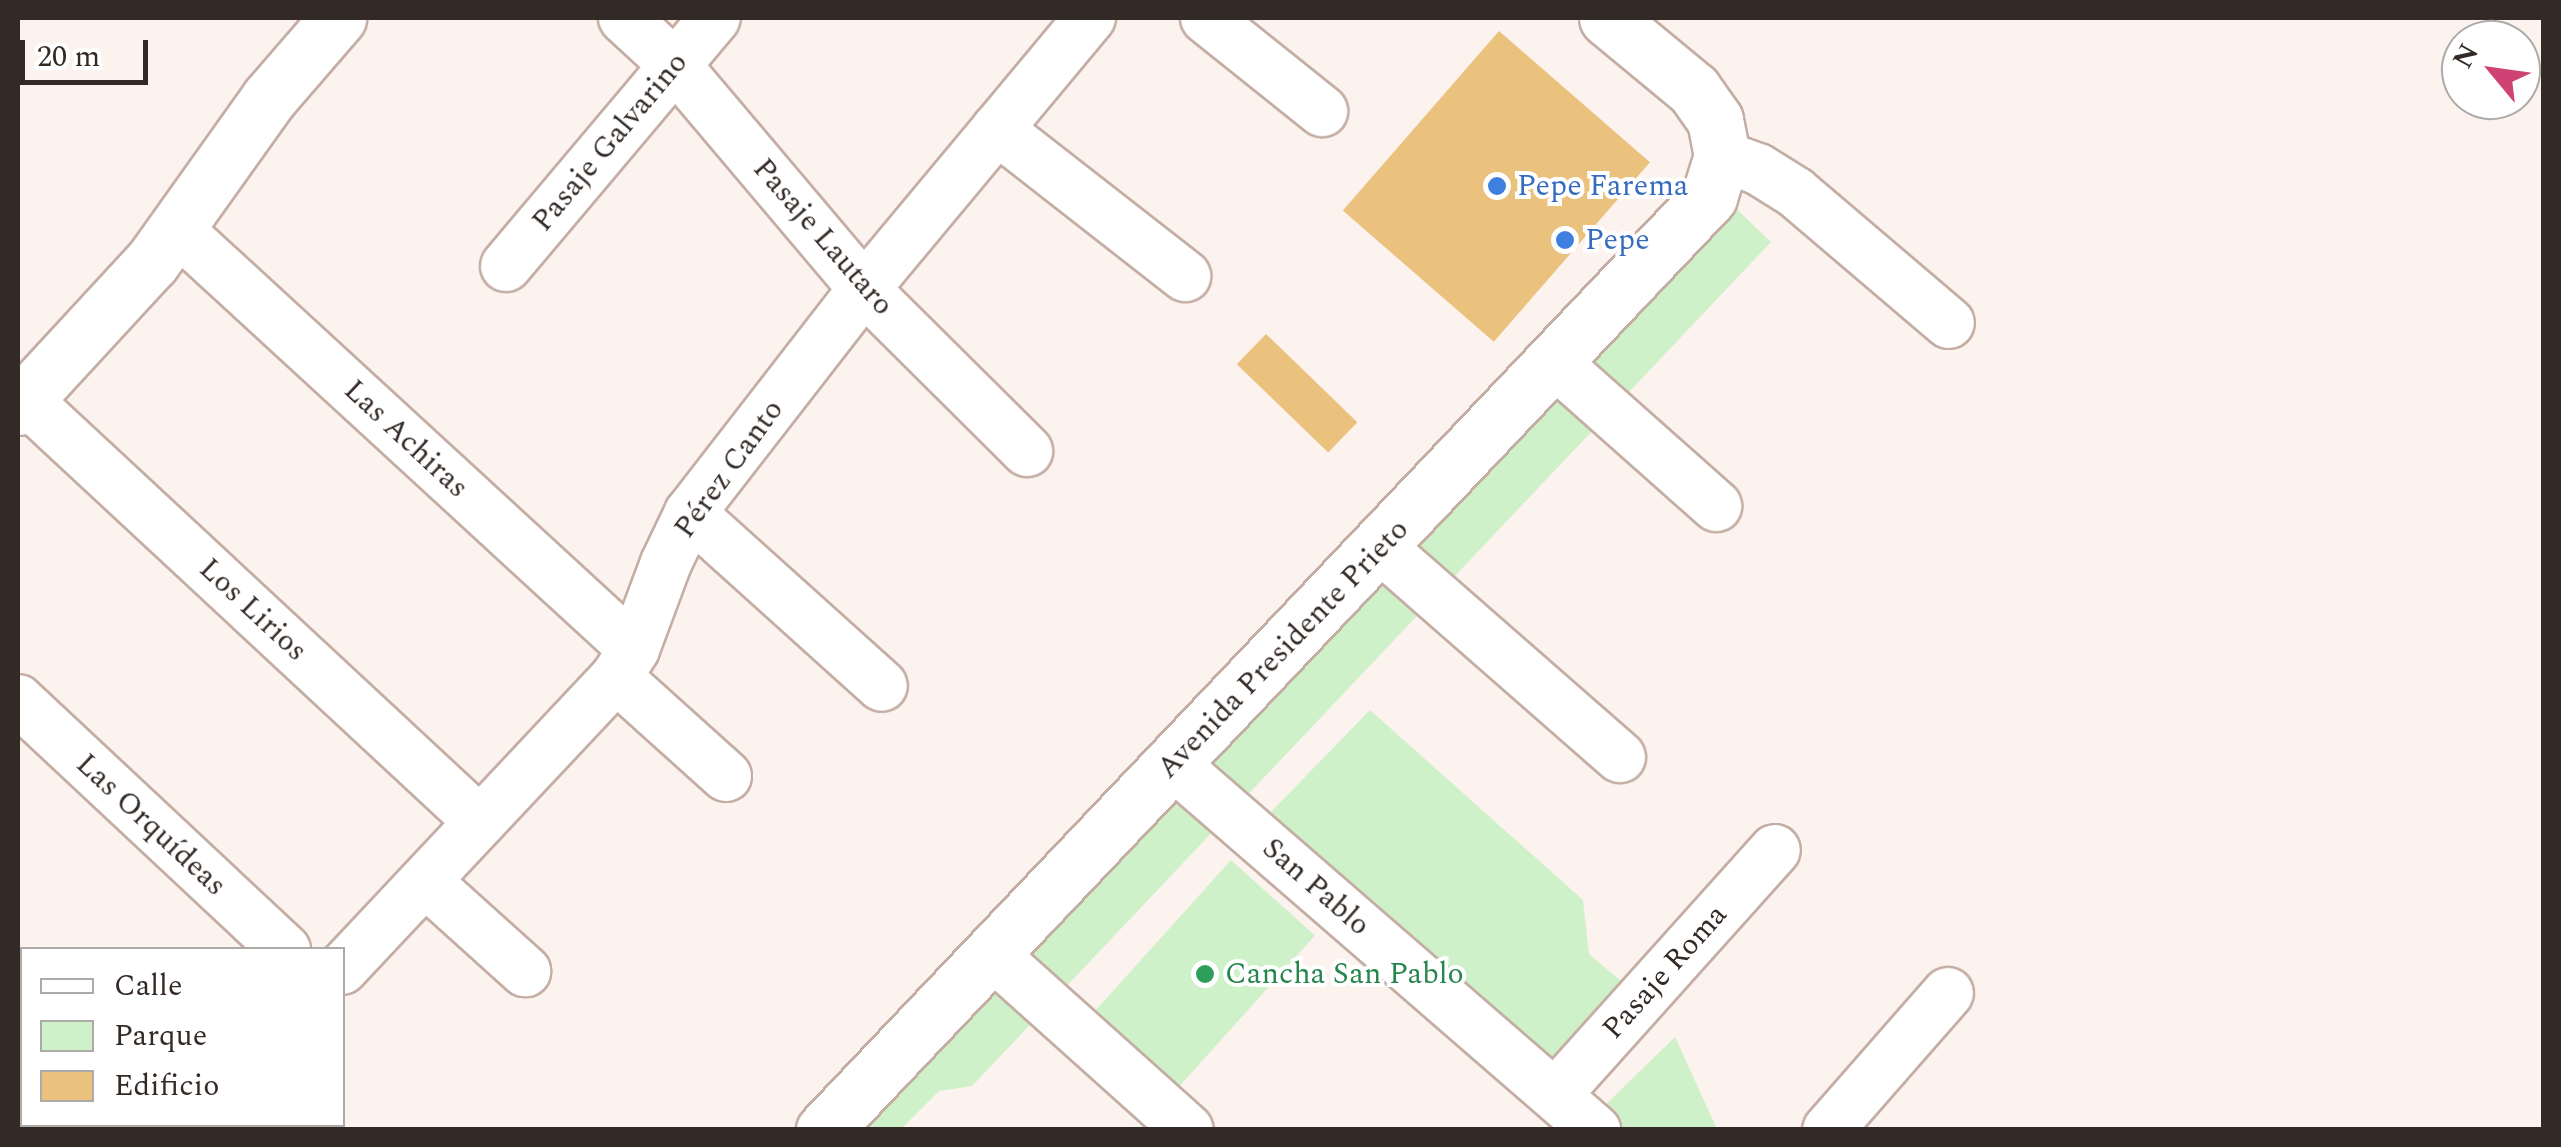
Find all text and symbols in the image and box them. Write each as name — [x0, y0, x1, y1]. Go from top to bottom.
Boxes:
scale bar — [25, 20, 152, 82]
north arrow — [2441, 20, 2541, 120]
text: 20 m — [37, 34, 100, 80]
text: N — [2442, 36, 2490, 77]
street label: Pasaje Galvarino — [525, 45, 695, 239]
street label: Pasaje Lautaro — [745, 151, 901, 323]
place label: Pepe Farema — [1517, 168, 1688, 204]
marker: Pepe Farema — [1486, 175, 1508, 197]
place label: Pepe — [1585, 222, 1650, 258]
marker: Pepe — [1554, 229, 1576, 251]
street label: Las Achiras — [336, 372, 476, 506]
street label: Pérez Canto — [667, 393, 791, 545]
street label: Avenida Presidente Prieto — [1150, 512, 1416, 786]
street label: Los Lirios — [192, 551, 314, 669]
street label: Las Orquídeas — [68, 746, 234, 904]
street label: San Pablo — [1255, 830, 1377, 944]
street label: Pasaje Roma — [1595, 897, 1735, 1047]
legend — [20, 947, 345, 1127]
place label: Cancha San Pablo — [1225, 956, 1464, 992]
text: Calle — [114, 963, 182, 1009]
marker: Cancha San Pablo — [1194, 963, 1216, 985]
text: Parque — [114, 1013, 207, 1059]
text: Edificio — [114, 1063, 219, 1109]

